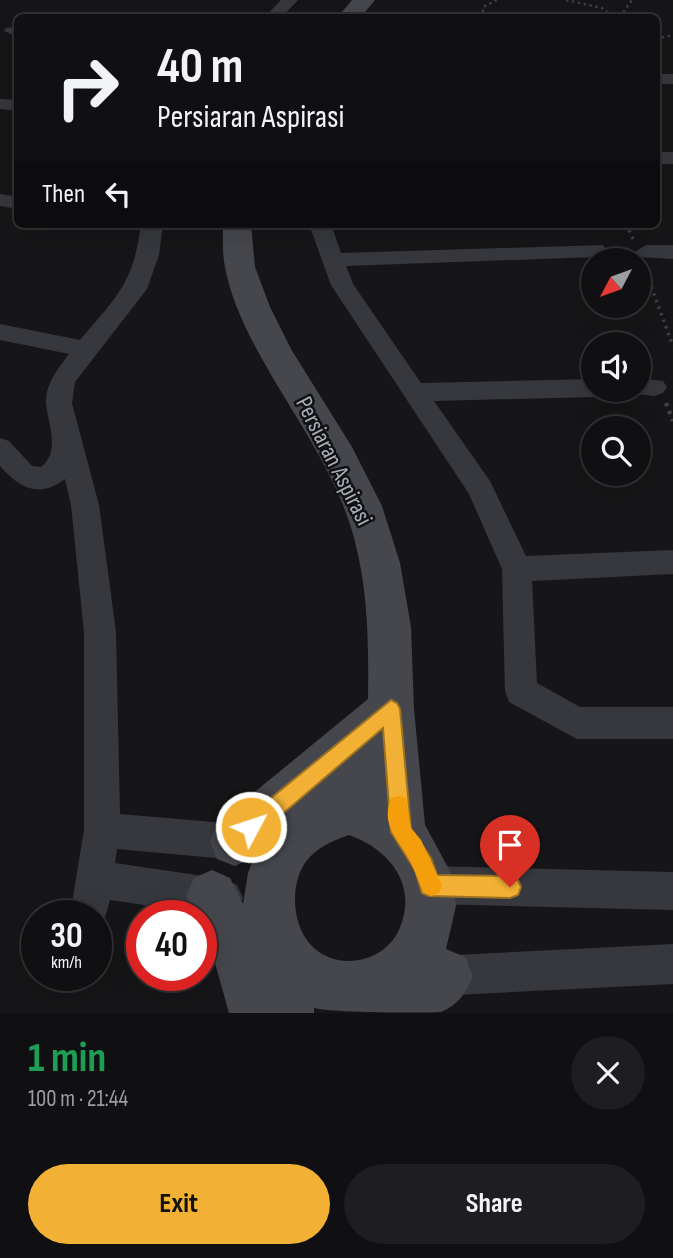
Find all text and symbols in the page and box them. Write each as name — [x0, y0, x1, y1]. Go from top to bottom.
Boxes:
text: 40 m — [157, 38, 243, 97]
icon: right — [42, 42, 133, 133]
text: Persiaran Aspirasi — [157, 98, 345, 137]
icon: left — [99, 175, 137, 213]
text: Then — [42, 179, 85, 210]
north arrow — [581, 248, 651, 318]
map controls — [581, 248, 651, 486]
button: sound — [581, 332, 651, 402]
street label: Persiaran Aspirasi — [289, 392, 379, 530]
button: search — [581, 416, 651, 486]
position arrow — [214, 790, 288, 864]
pin — [480, 815, 540, 887]
icon: arrive — [491, 826, 529, 864]
speed limit sign: 40 — [126, 900, 217, 991]
text: 30 — [50, 915, 83, 958]
text: km/h — [51, 952, 82, 973]
text: 1 min — [28, 1033, 106, 1084]
button: close — [571, 1036, 645, 1110]
text: 100 m · 21:44 — [28, 1085, 128, 1113]
button: Exit — [28, 1164, 330, 1244]
button: Share — [344, 1164, 645, 1244]

